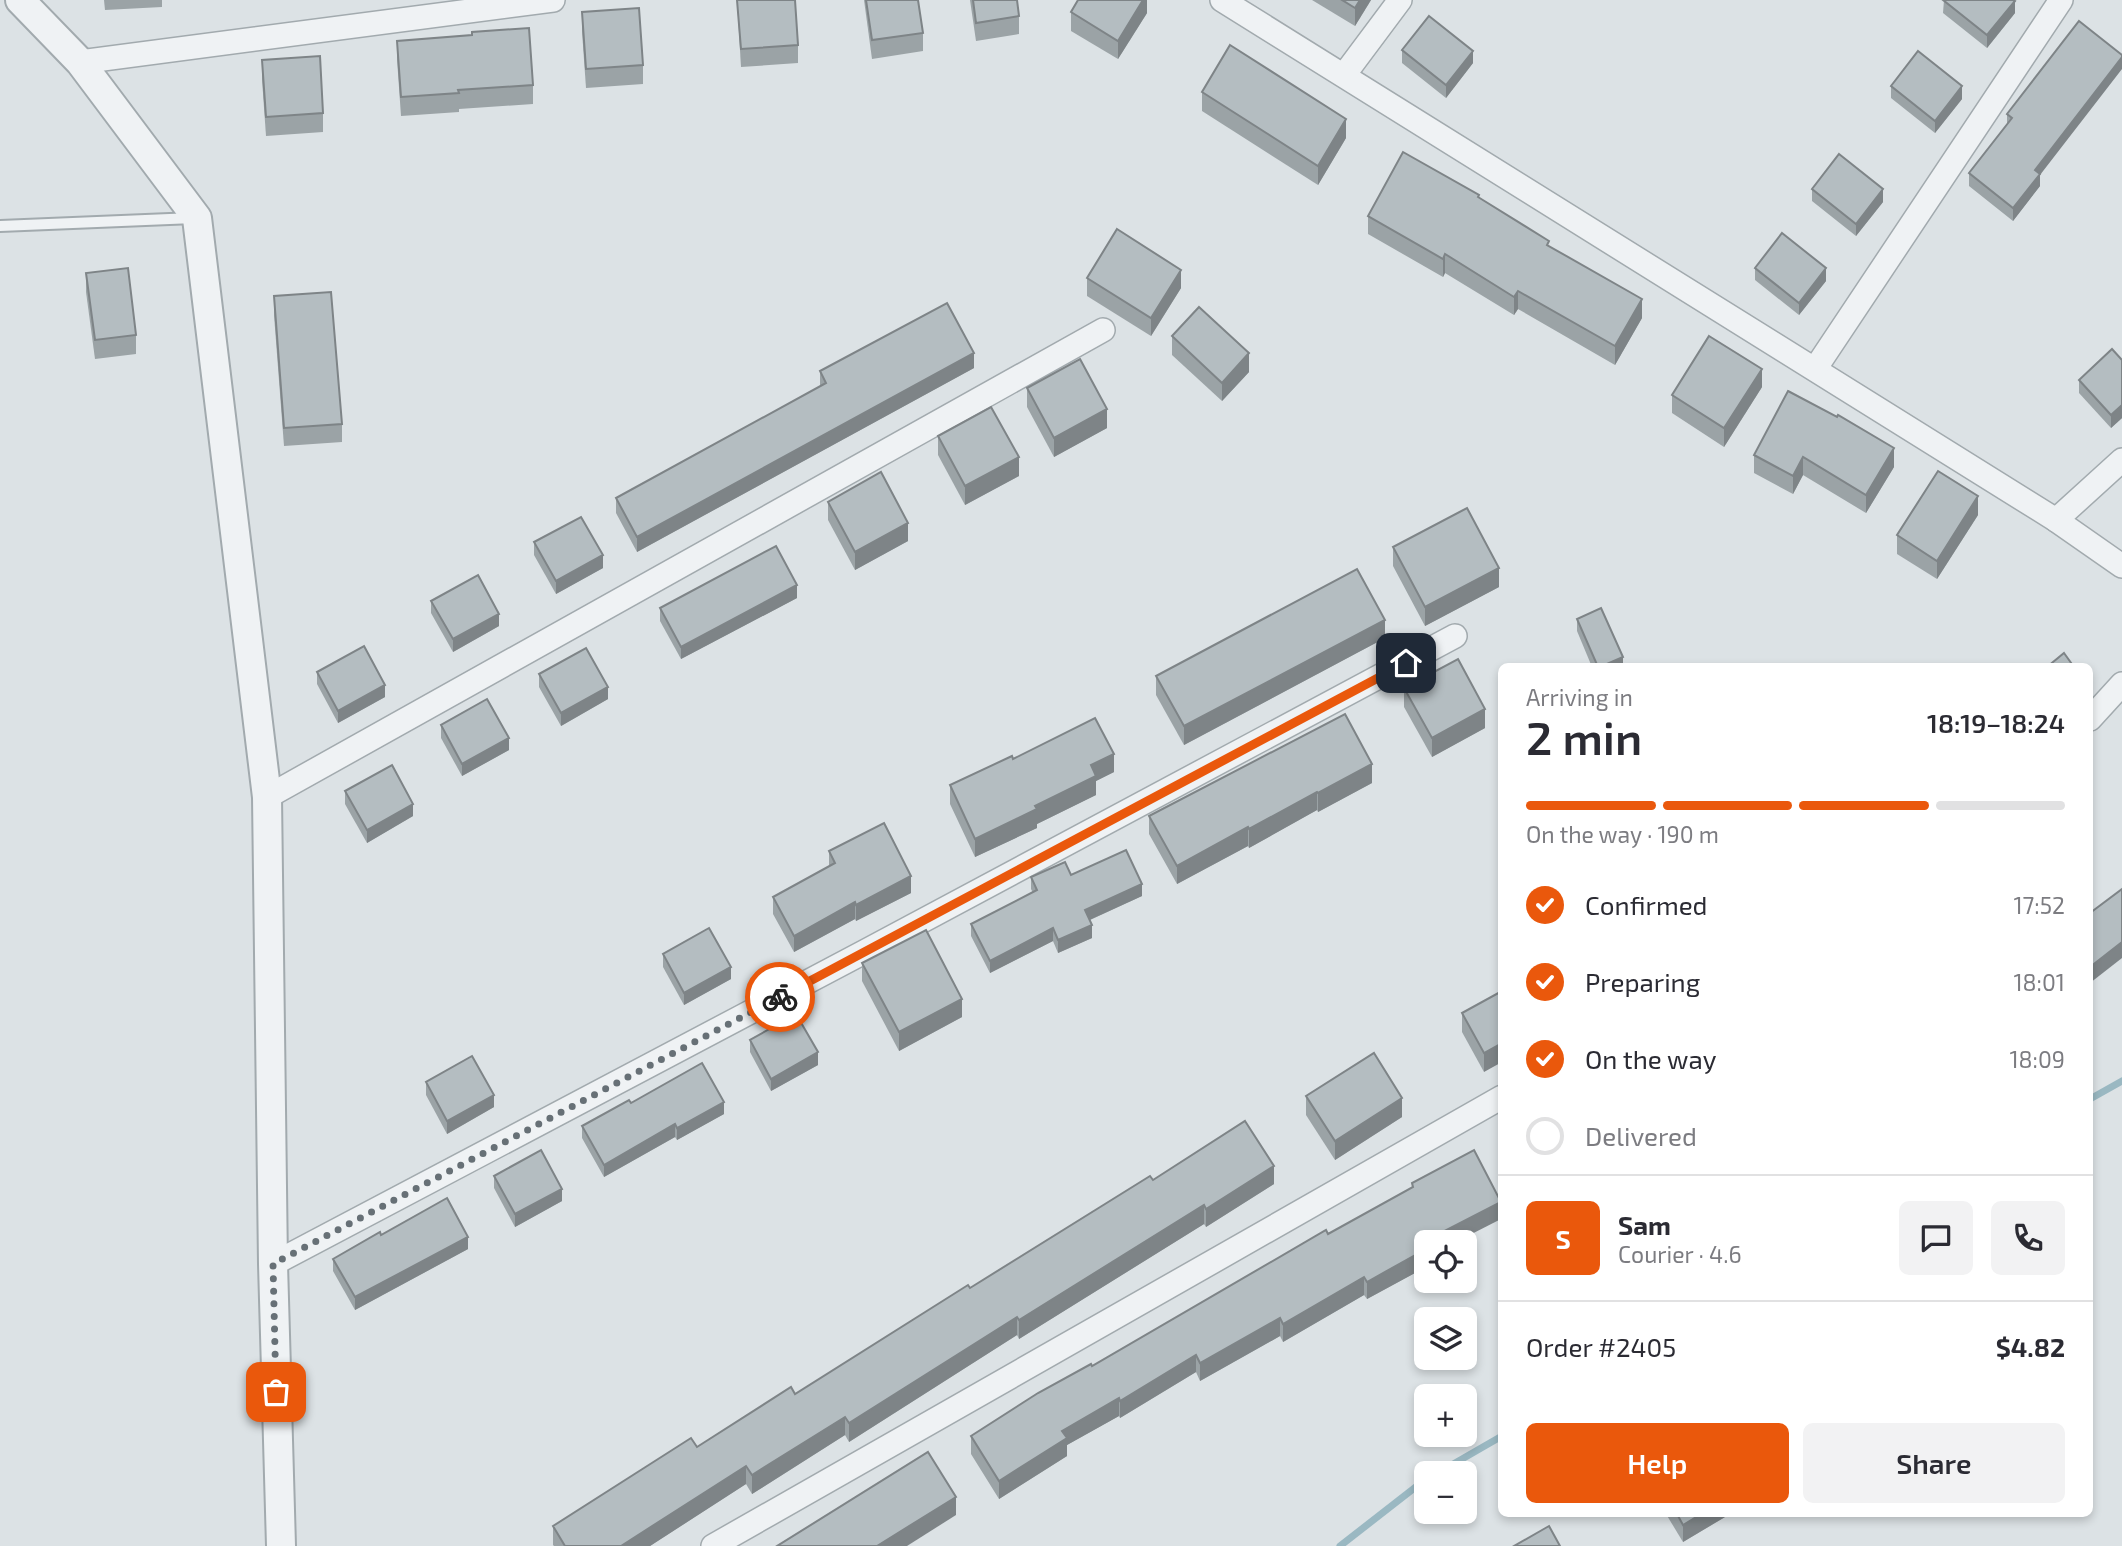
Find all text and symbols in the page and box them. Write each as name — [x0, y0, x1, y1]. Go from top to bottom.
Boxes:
pin — [1376, 633, 1436, 693]
icon: home — [1387, 644, 1425, 682]
text: Arriving in — [1526, 683, 1633, 711]
text: 18:19–18:24 — [1927, 707, 2065, 738]
text: 2 min — [1526, 709, 1642, 764]
text: On the way · 190 m — [1526, 820, 1719, 848]
icon: check — [1526, 886, 1564, 924]
text: Confirmed — [1585, 889, 1708, 920]
text: 17:52 — [2013, 891, 2065, 919]
courier — [745, 962, 815, 1032]
icon: check — [1526, 963, 1564, 1001]
text: Preparing — [1585, 966, 1700, 997]
text: 18:01 — [2013, 968, 2065, 996]
icon: bike — [761, 978, 799, 1016]
icon: check — [1526, 1040, 1564, 1078]
text: On the way — [1585, 1043, 1716, 1074]
text: 18:09 — [2009, 1045, 2065, 1073]
text: Delivered — [1585, 1120, 1697, 1151]
button: chat — [1899, 1201, 1973, 1275]
button: phone — [1991, 1201, 2065, 1275]
text: Sam — [1618, 1209, 1671, 1240]
text: S — [1555, 1223, 1571, 1254]
map controls — [1414, 1230, 1477, 1524]
button: locate — [1414, 1230, 1477, 1293]
text: Courier · 4.6 — [1618, 1240, 1742, 1268]
button: layers — [1414, 1307, 1477, 1370]
text: Order #2405 — [1526, 1331, 1676, 1362]
text: $4.82 — [1996, 1331, 2065, 1362]
pin — [246, 1362, 306, 1422]
icon: bag — [257, 1373, 295, 1411]
button: + — [1414, 1384, 1477, 1447]
button: Help — [1526, 1423, 1789, 1503]
button: Share — [1803, 1423, 2065, 1503]
button: − — [1414, 1461, 1477, 1524]

